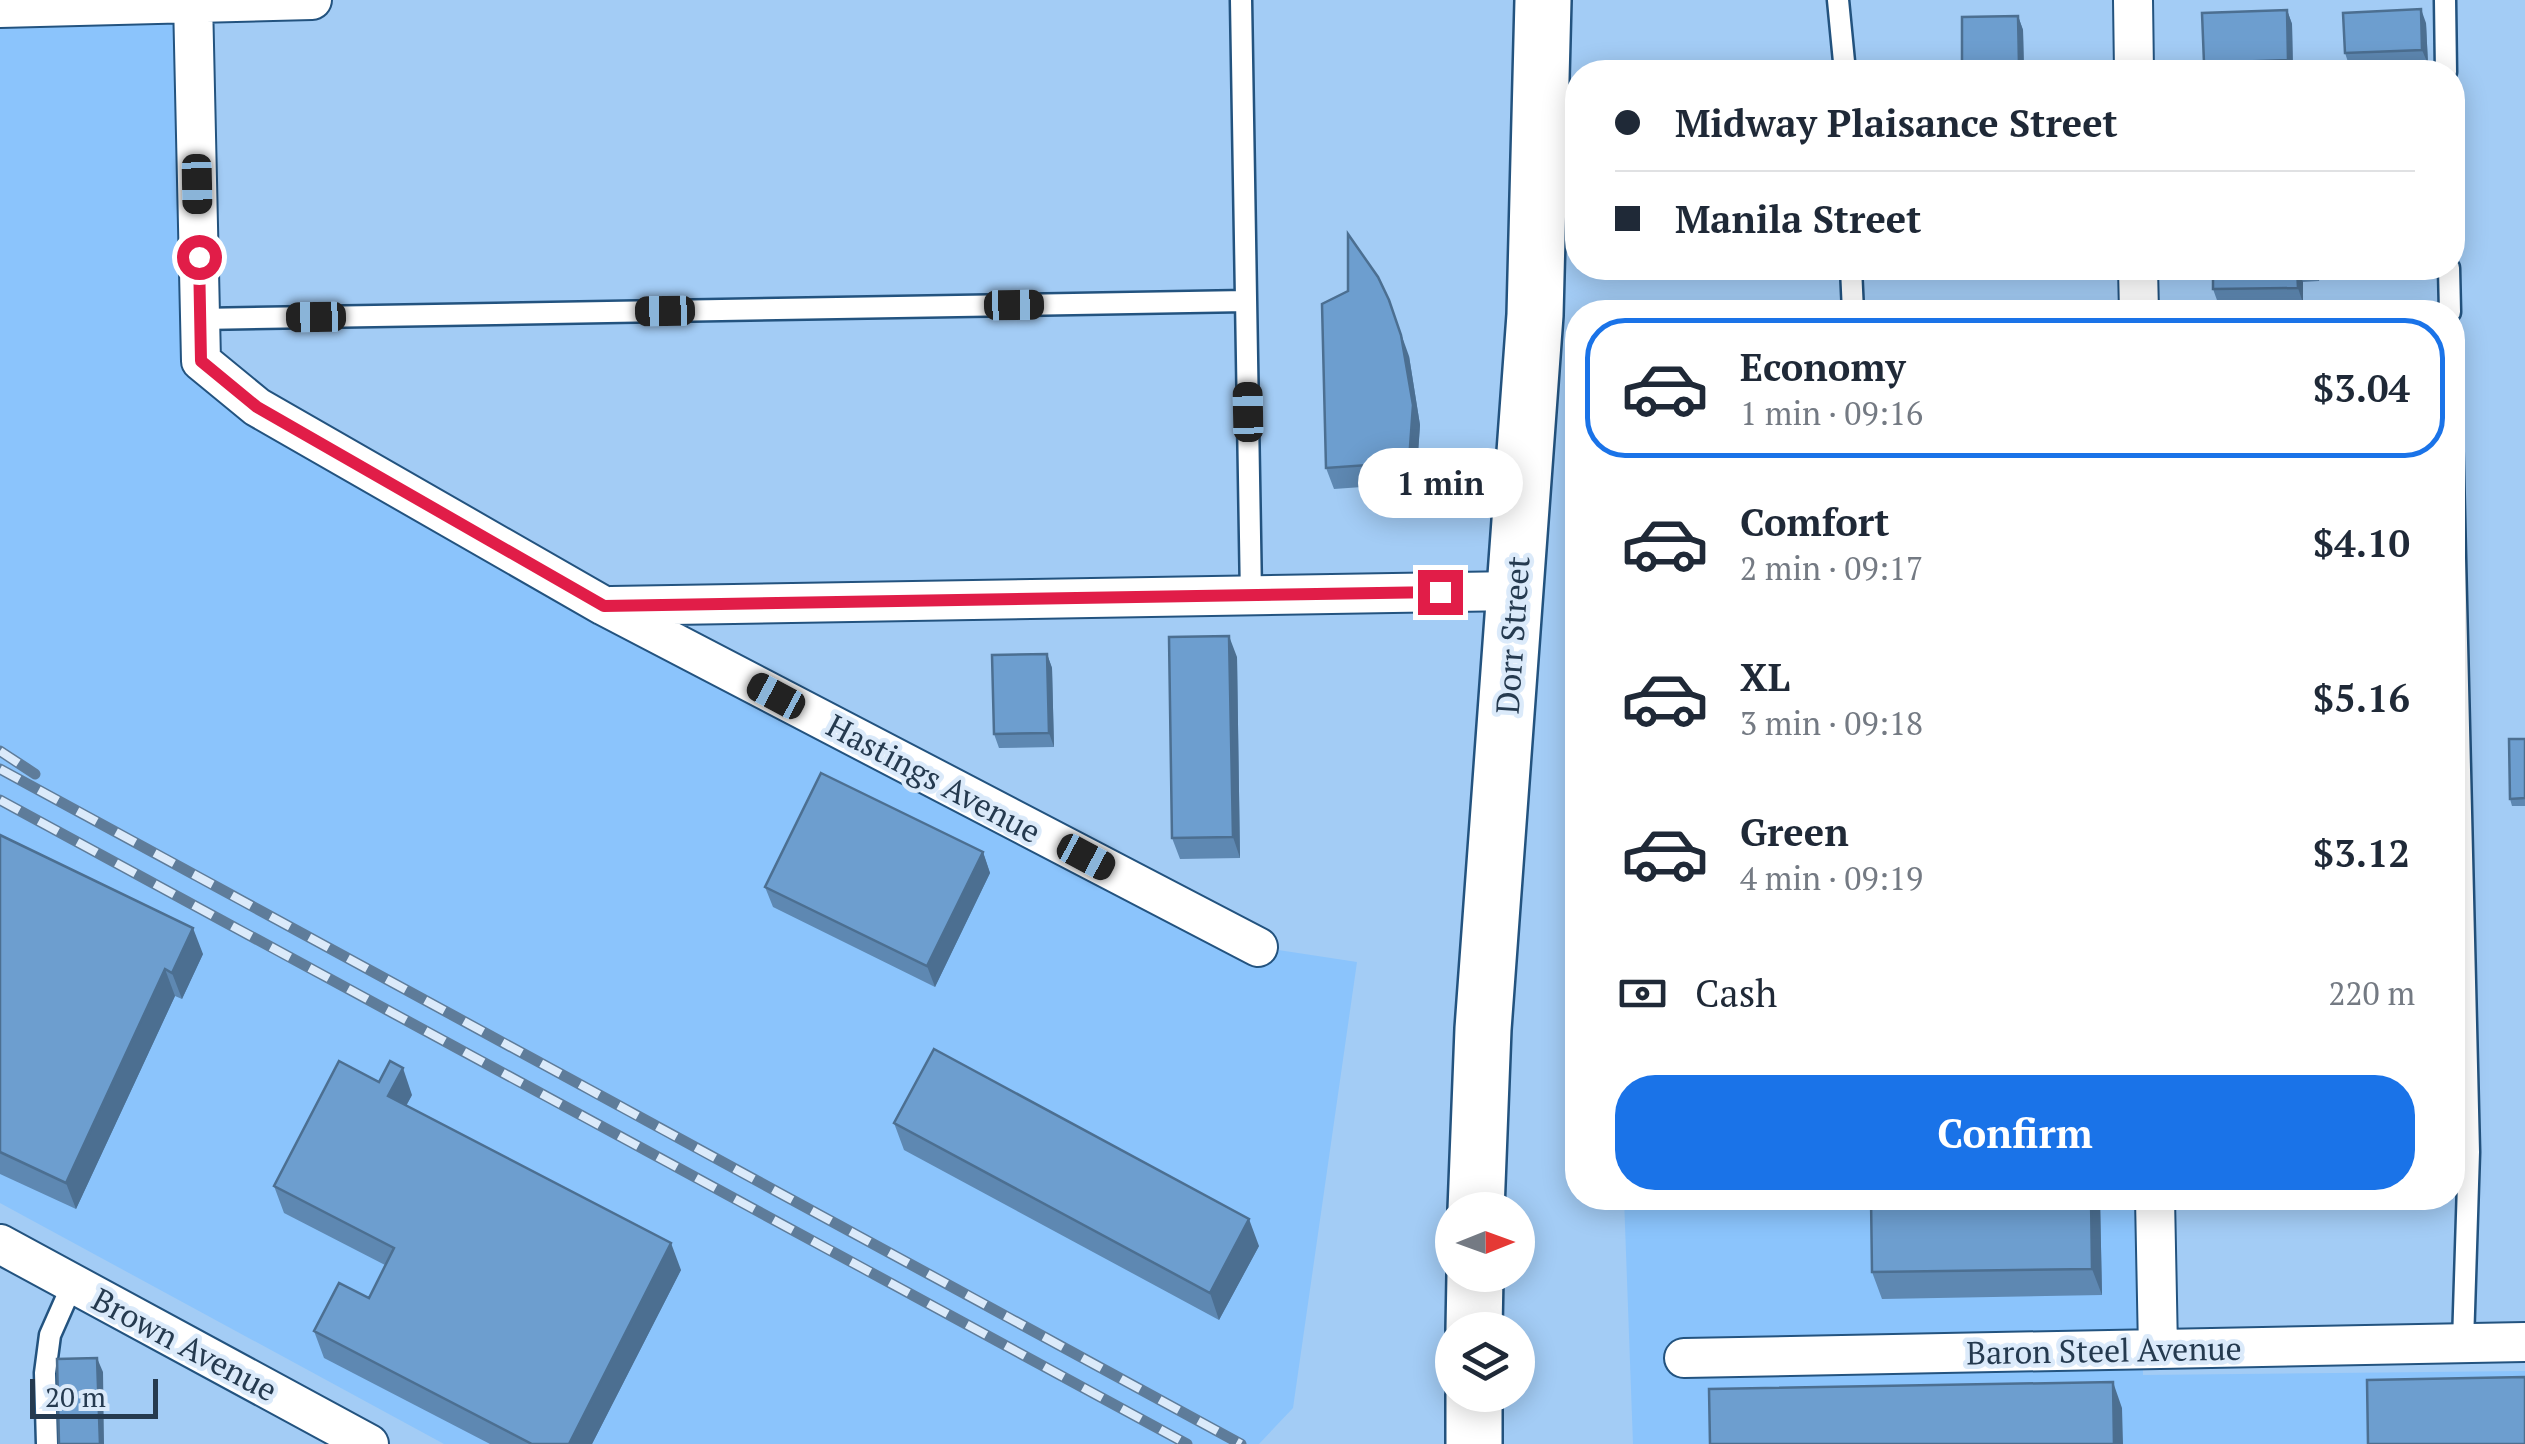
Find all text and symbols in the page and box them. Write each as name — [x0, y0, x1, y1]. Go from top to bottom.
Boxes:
text: Midway Plaisance Street — [1675, 98, 2118, 148]
car — [181, 154, 213, 214]
text: Manila Street — [1675, 194, 1921, 244]
route start — [177, 235, 222, 280]
car — [984, 289, 1044, 321]
car — [635, 295, 695, 327]
car — [286, 301, 346, 333]
text: Economy — [1740, 342, 1906, 392]
icon: car — [1620, 343, 1710, 433]
text: $3.04 — [2313, 363, 2410, 413]
car — [1232, 382, 1264, 442]
text: 1 min · 09:16 — [1740, 392, 1923, 434]
callout: 1 min — [1358, 447, 1522, 517]
text: 1 min — [1397, 462, 1484, 504]
text: Comfort — [1740, 497, 1889, 547]
icon: car — [1620, 498, 1710, 588]
text: $4.10 — [2313, 518, 2410, 568]
text: 2 min · 09:17 — [1740, 547, 1923, 589]
street label: Dorr Street — [1486, 555, 1538, 715]
route end — [1418, 570, 1463, 615]
text: XL — [1740, 652, 1790, 702]
icon: car — [1620, 653, 1710, 743]
car — [742, 669, 810, 723]
text: $5.16 — [2313, 673, 2410, 723]
text: 3 min · 09:18 — [1740, 702, 1923, 744]
street label: Hastings Avenue — [820, 704, 1048, 852]
text: Green — [1740, 807, 1849, 857]
icon: car — [1620, 808, 1710, 898]
text: $3.12 — [2313, 828, 2410, 878]
car — [1052, 830, 1120, 884]
text: 4 min · 09:19 — [1740, 857, 1923, 899]
icon: cash — [1615, 966, 1670, 1021]
text: Cash — [1695, 968, 1777, 1018]
text: 220 m — [2328, 972, 2415, 1014]
button: Confirm — [1615, 1075, 2415, 1190]
north arrow — [1435, 1192, 1535, 1292]
map controls — [1435, 1192, 1535, 1412]
street label: Brown Avenue — [85, 1278, 285, 1410]
button: layers — [1435, 1312, 1535, 1412]
street label: Baron Steel Avenue — [1966, 1327, 2242, 1373]
scale bar — [30, 1374, 158, 1418]
text: 20 m — [45, 1378, 106, 1415]

